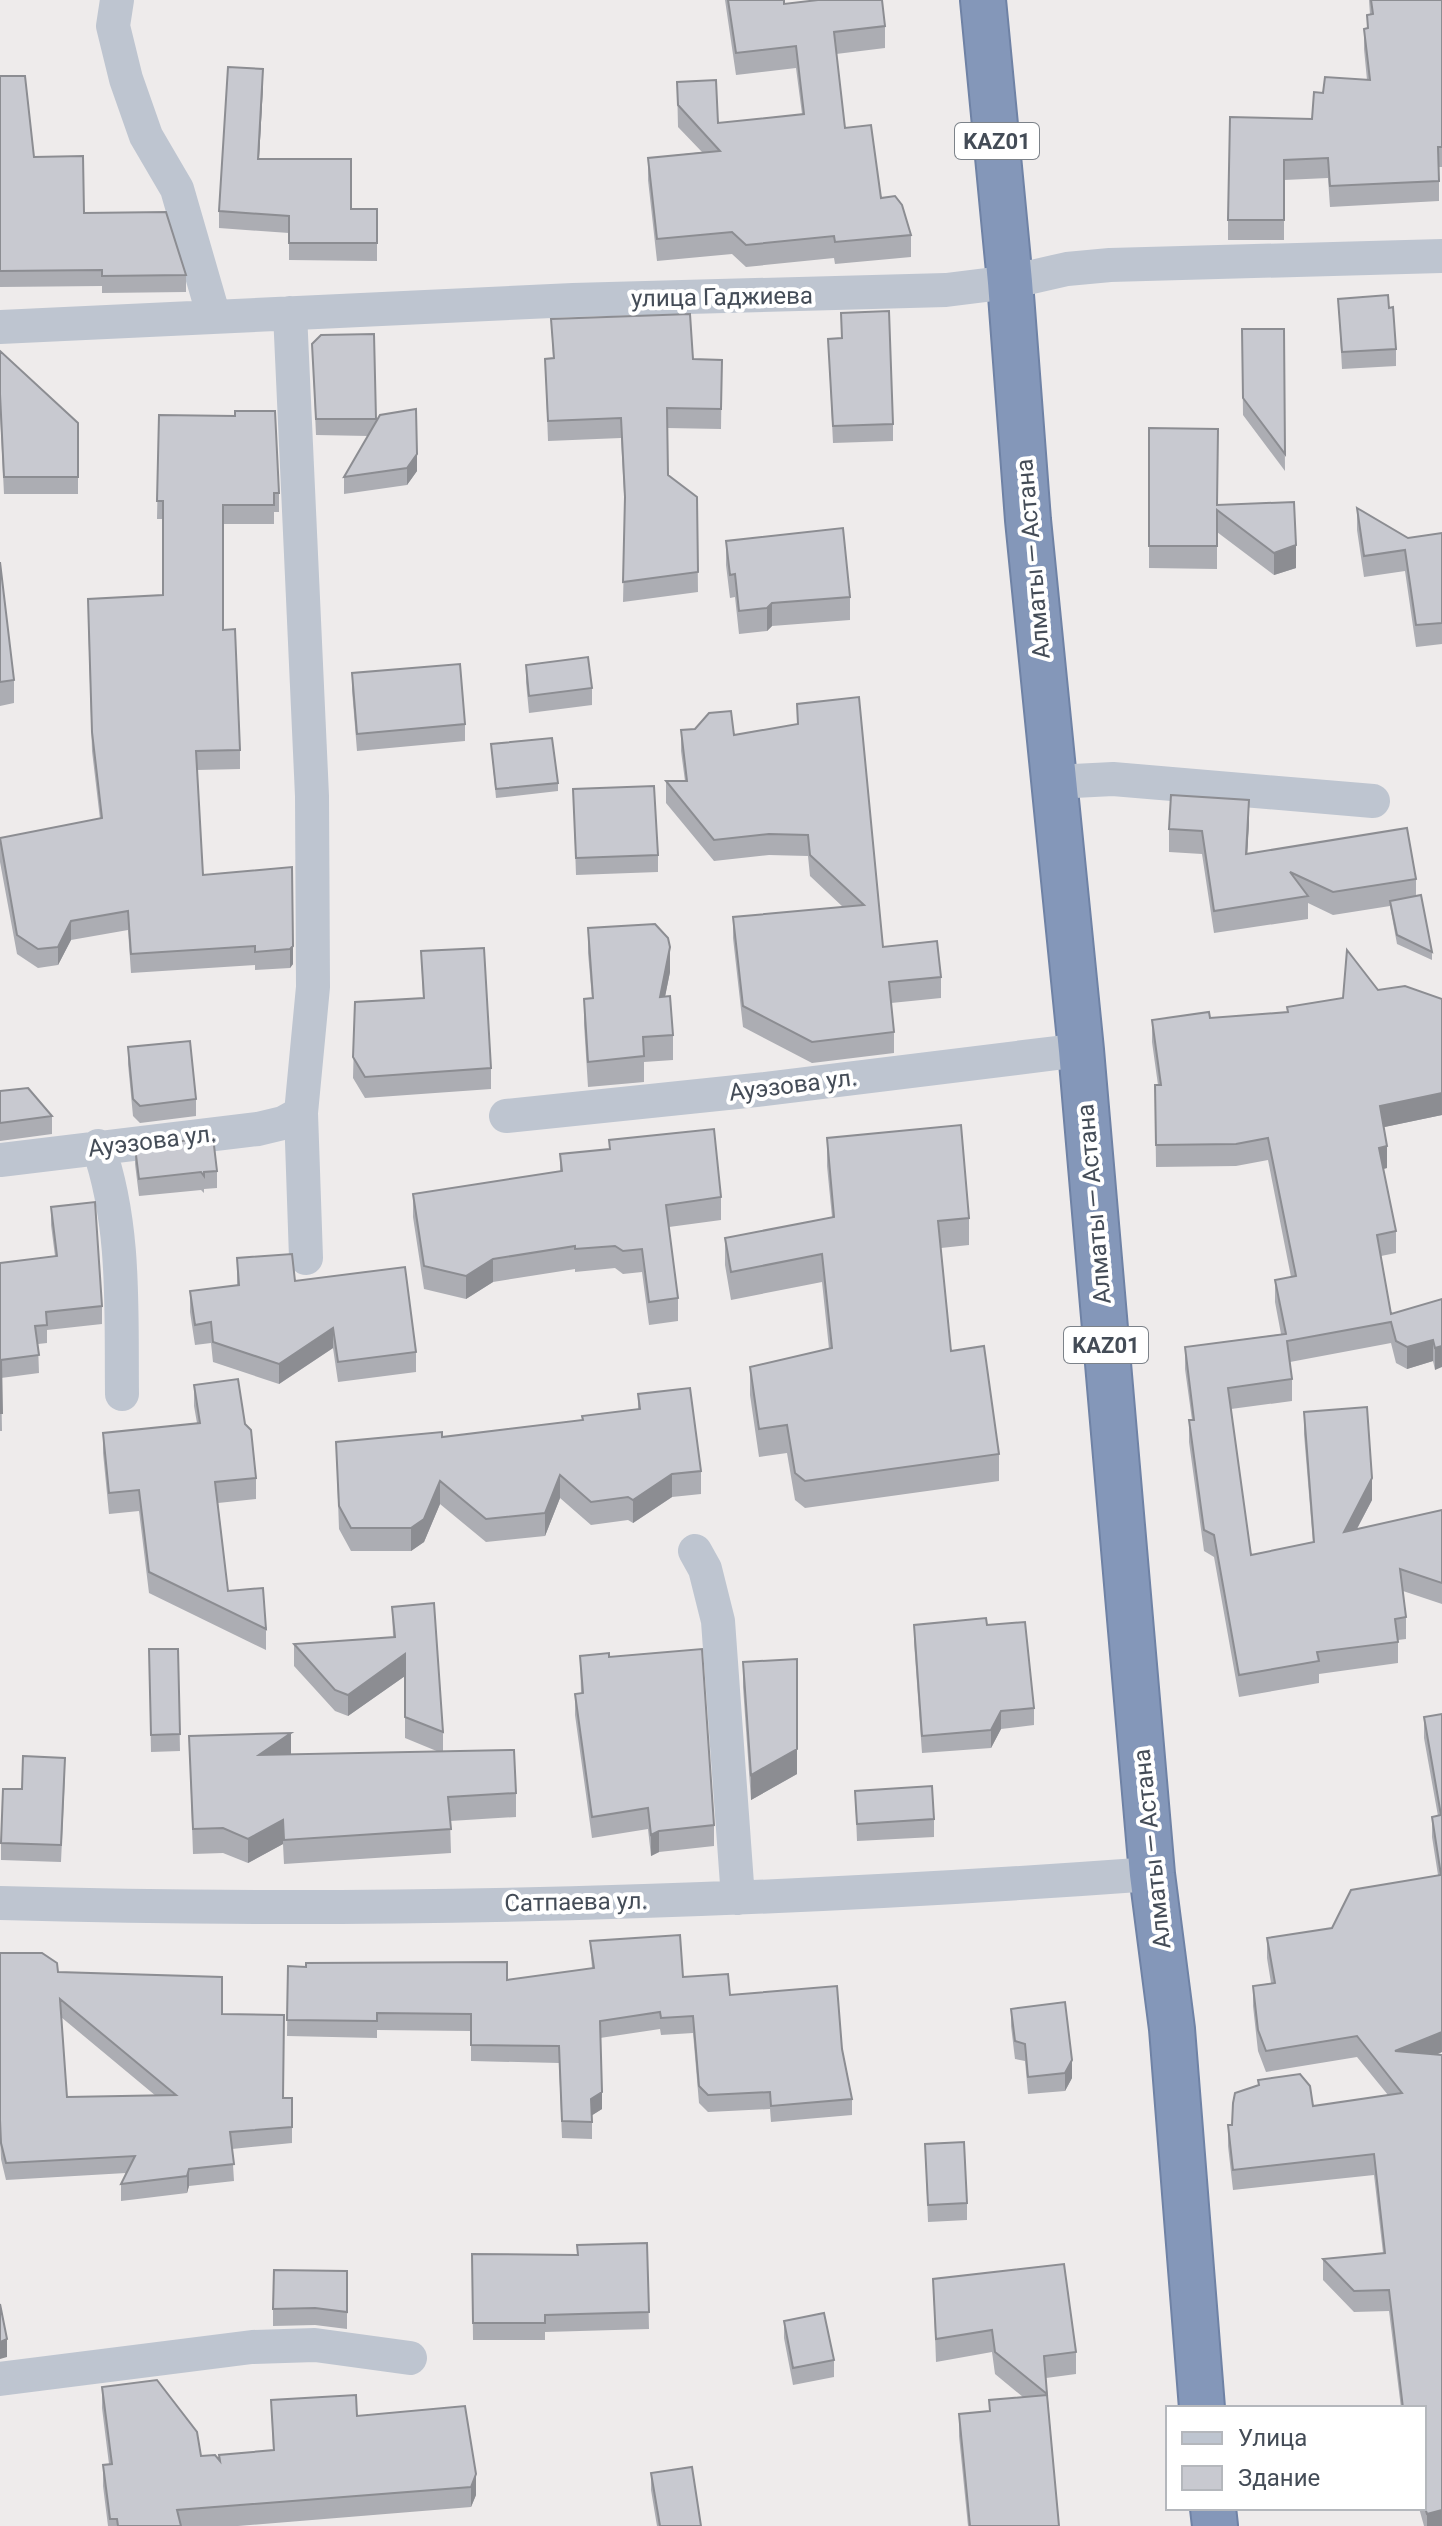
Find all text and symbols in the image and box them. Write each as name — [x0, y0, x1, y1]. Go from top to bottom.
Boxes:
road number: KАZ01 — [955, 123, 1039, 159]
street label: улица Гаджиева — [631, 281, 813, 313]
street label: Алматы — Астана — [1010, 458, 1056, 660]
street label: Ауэзова ул. — [727, 1063, 859, 1107]
street label: Алматы — Астана — [1071, 1103, 1117, 1305]
street label: Ауэзова ул. — [86, 1119, 218, 1163]
road number: KАZ01 — [1064, 1327, 1148, 1363]
street label: Алматы — Астана — [1128, 1748, 1176, 1950]
street label: Сатпаева ул. — [504, 1887, 648, 1917]
legend — [1166, 2406, 1426, 2510]
text: Улица — [1238, 2424, 1307, 2452]
text: Здание — [1238, 2464, 1320, 2492]

